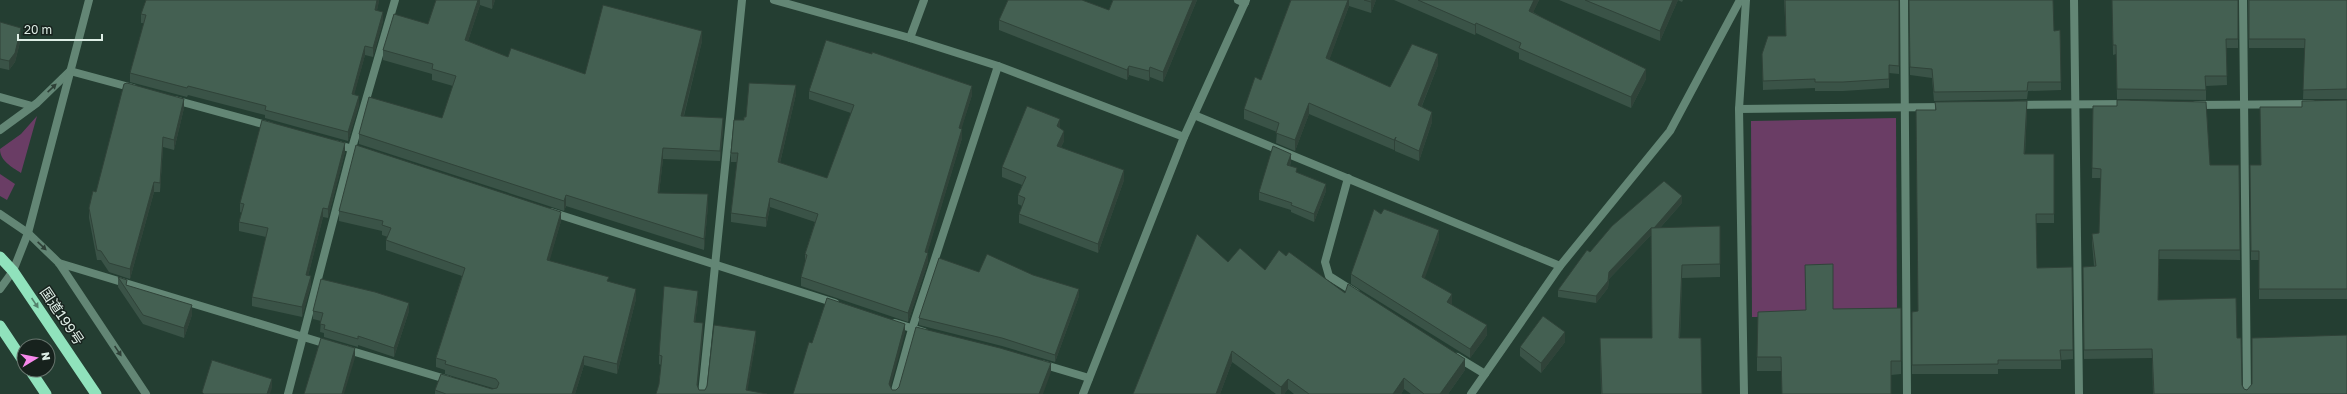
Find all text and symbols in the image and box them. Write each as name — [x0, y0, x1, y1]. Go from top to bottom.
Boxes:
scale bar — [18, 16, 102, 42]
text: 20 m — [24, 22, 52, 37]
one-way arrow — [47, 83, 57, 93]
one-way arrow — [37, 241, 46, 250]
street label: 国道199号 — [37, 284, 88, 348]
one-way arrow — [31, 298, 39, 308]
north arrow — [16, 338, 56, 378]
one-way arrow — [114, 346, 122, 356]
text: N — [39, 351, 53, 361]

